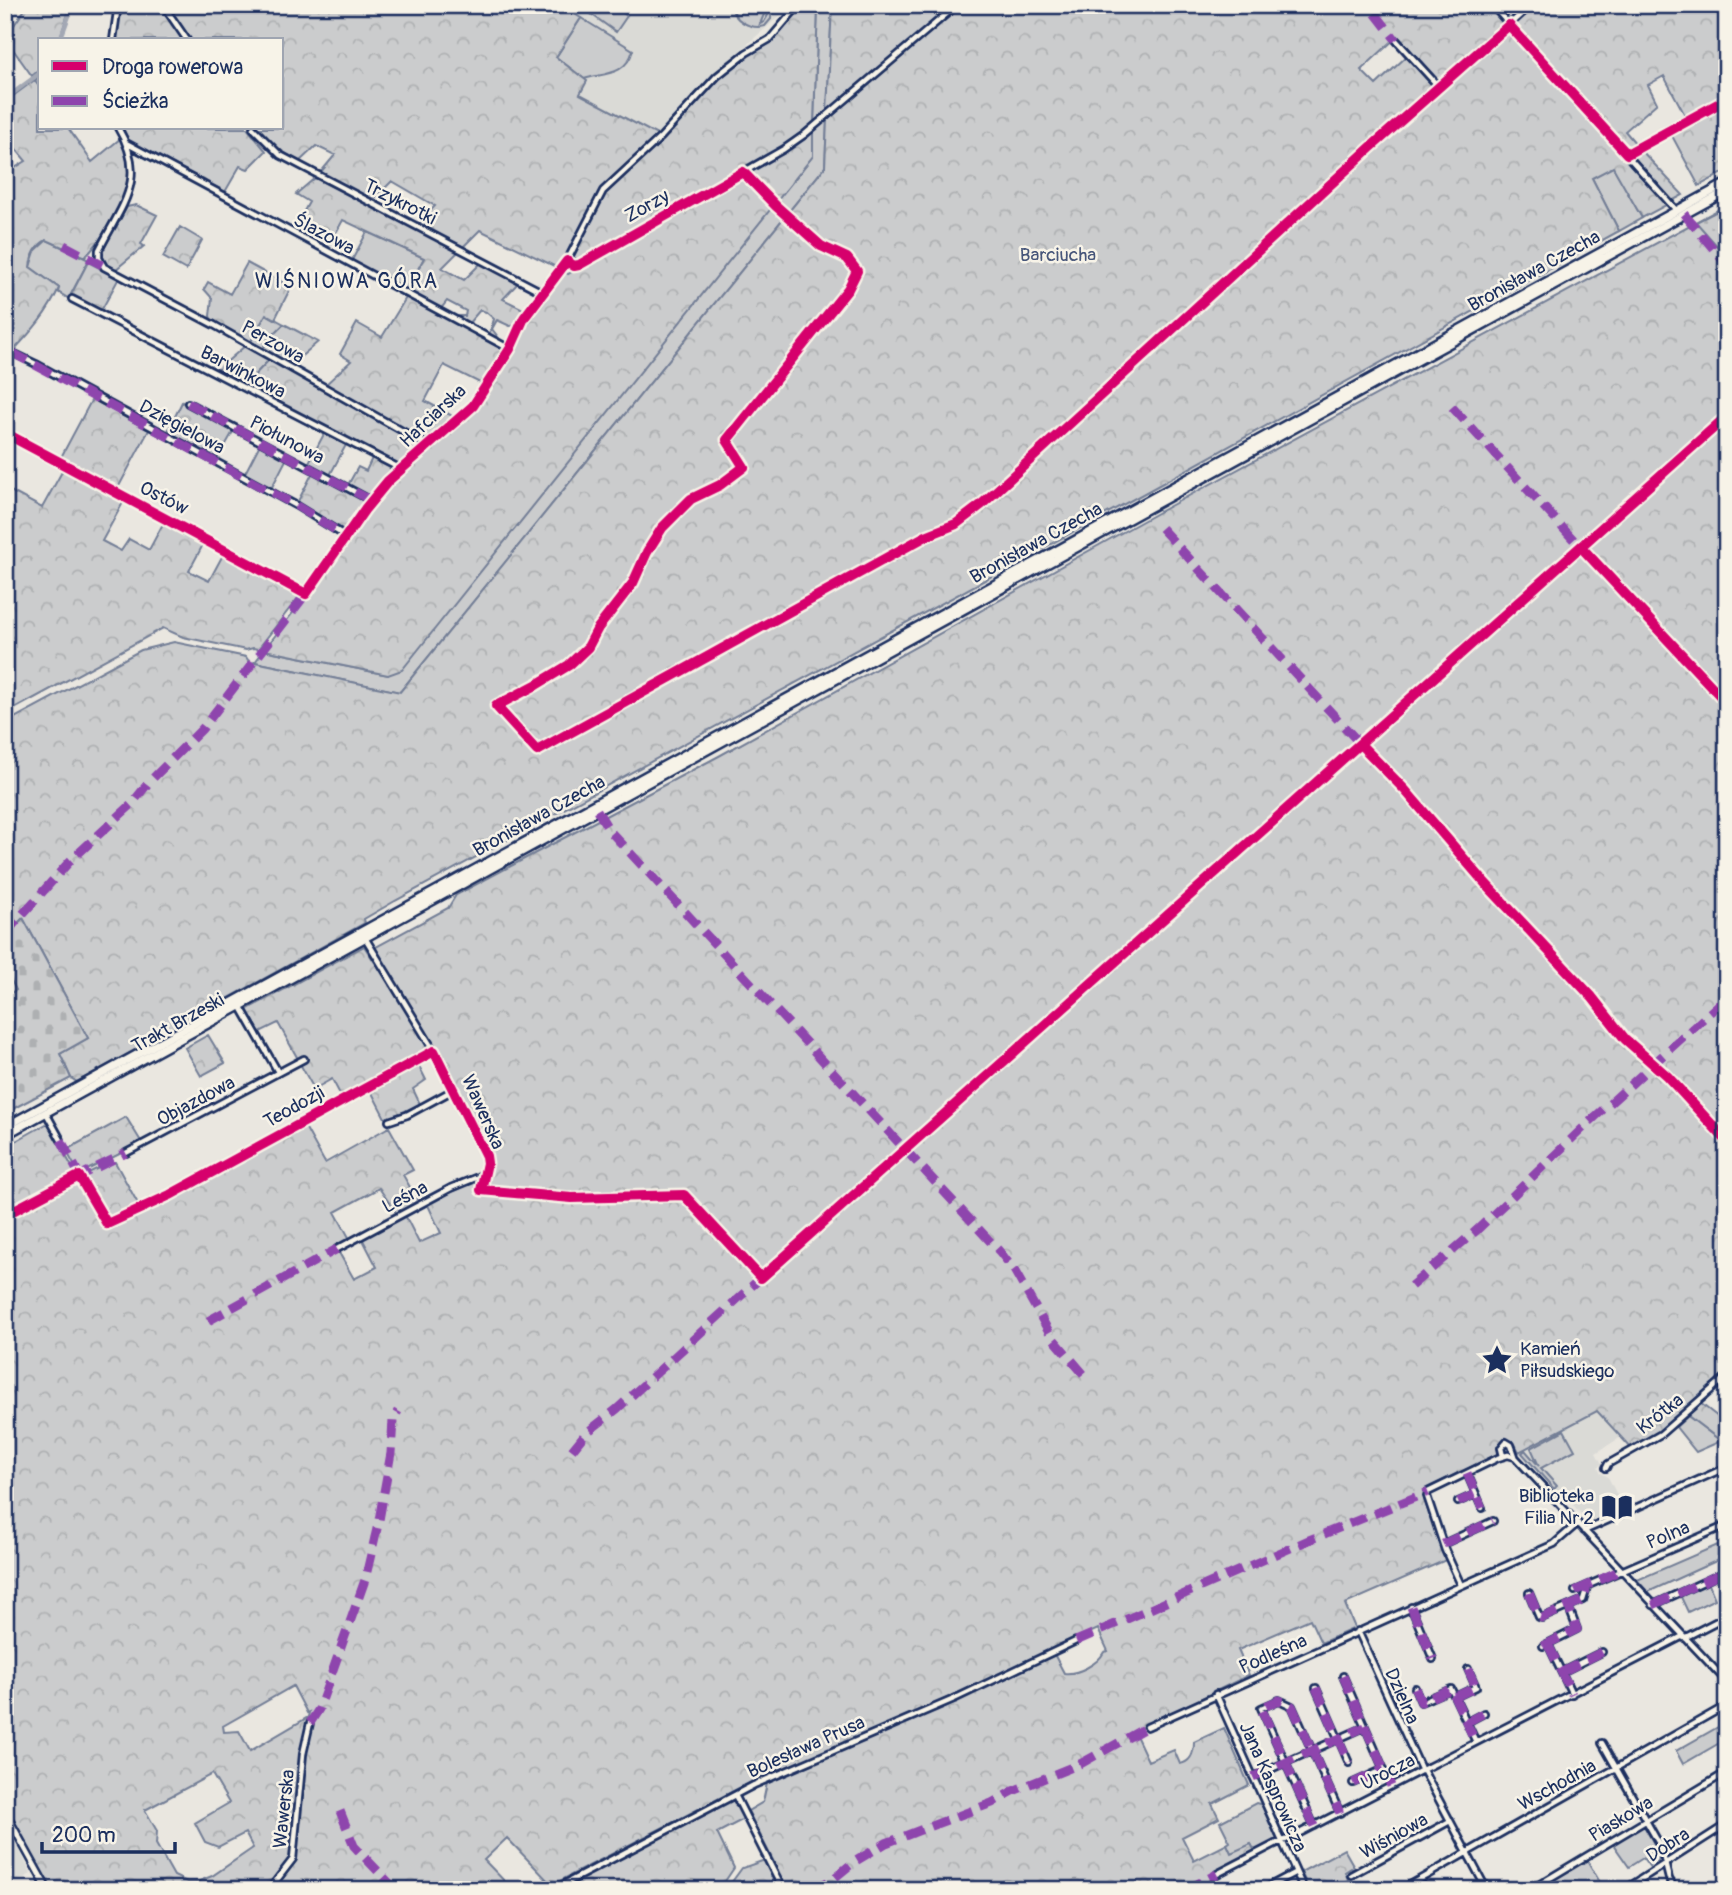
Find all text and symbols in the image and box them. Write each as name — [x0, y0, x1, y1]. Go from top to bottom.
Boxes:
legend — [38, 38, 284, 130]
text: Droga rowerowa — [102, 54, 243, 81]
text: Ścieżka — [102, 88, 169, 115]
street label: Trzykrotki — [360, 174, 440, 230]
street label: Zorzy — [621, 184, 673, 228]
street label: Ślazowa — [289, 208, 359, 260]
street label: Bronisława Czecha — [1464, 225, 1604, 317]
park label: Barciucha — [1020, 243, 1096, 267]
district label: WIŚNIOWA GÓRA — [255, 267, 439, 295]
street label: Perzowa — [237, 315, 309, 369]
street label: Barwinkowa — [196, 340, 290, 404]
street label: Hafciarska — [395, 379, 471, 453]
street label: Dzięgielowa — [135, 394, 229, 460]
street label: Piołunowa — [246, 410, 329, 470]
street label: Ostów — [136, 476, 193, 520]
street label: Bronisława Czecha — [966, 497, 1106, 589]
street label: Bronisława Czecha — [469, 770, 609, 862]
street label: Trakt Brzeski — [128, 988, 228, 1058]
street label: Objazdowa — [153, 1070, 239, 1132]
street label: Wawerska — [456, 1071, 510, 1153]
street label: Teodozji — [259, 1081, 329, 1133]
street label: Leśna — [378, 1175, 432, 1219]
place label: Kamień Piłsudskiego — [1520, 1337, 1614, 1383]
place icon: Kamień Piłsudskiego — [1480, 1343, 1514, 1377]
street label: Krótka — [1632, 1388, 1688, 1440]
place label: Biblioteka Filia Nr 2 — [1519, 1484, 1594, 1530]
library icon: Biblioteka Filia Nr 2 — [1600, 1490, 1634, 1524]
street label: Polna — [1643, 1515, 1693, 1555]
street label: Podleśna — [1235, 1628, 1311, 1680]
street label: Dzielna — [1379, 1664, 1425, 1728]
street label: Bolesława Prusa — [743, 1710, 869, 1784]
street label: Jana Kasprowicza — [1234, 1718, 1312, 1856]
street label: Urocza — [1357, 1748, 1419, 1796]
street label: Wschodnia — [1514, 1754, 1600, 1816]
street label: Wawerska — [268, 1768, 300, 1850]
street label: Piaskowa — [1584, 1790, 1658, 1848]
street label: Wiśniowa — [1356, 1808, 1432, 1864]
scale bar — [42, 1811, 175, 1855]
text: 200 m — [52, 1822, 116, 1849]
street label: Dobra — [1642, 1822, 1694, 1868]

